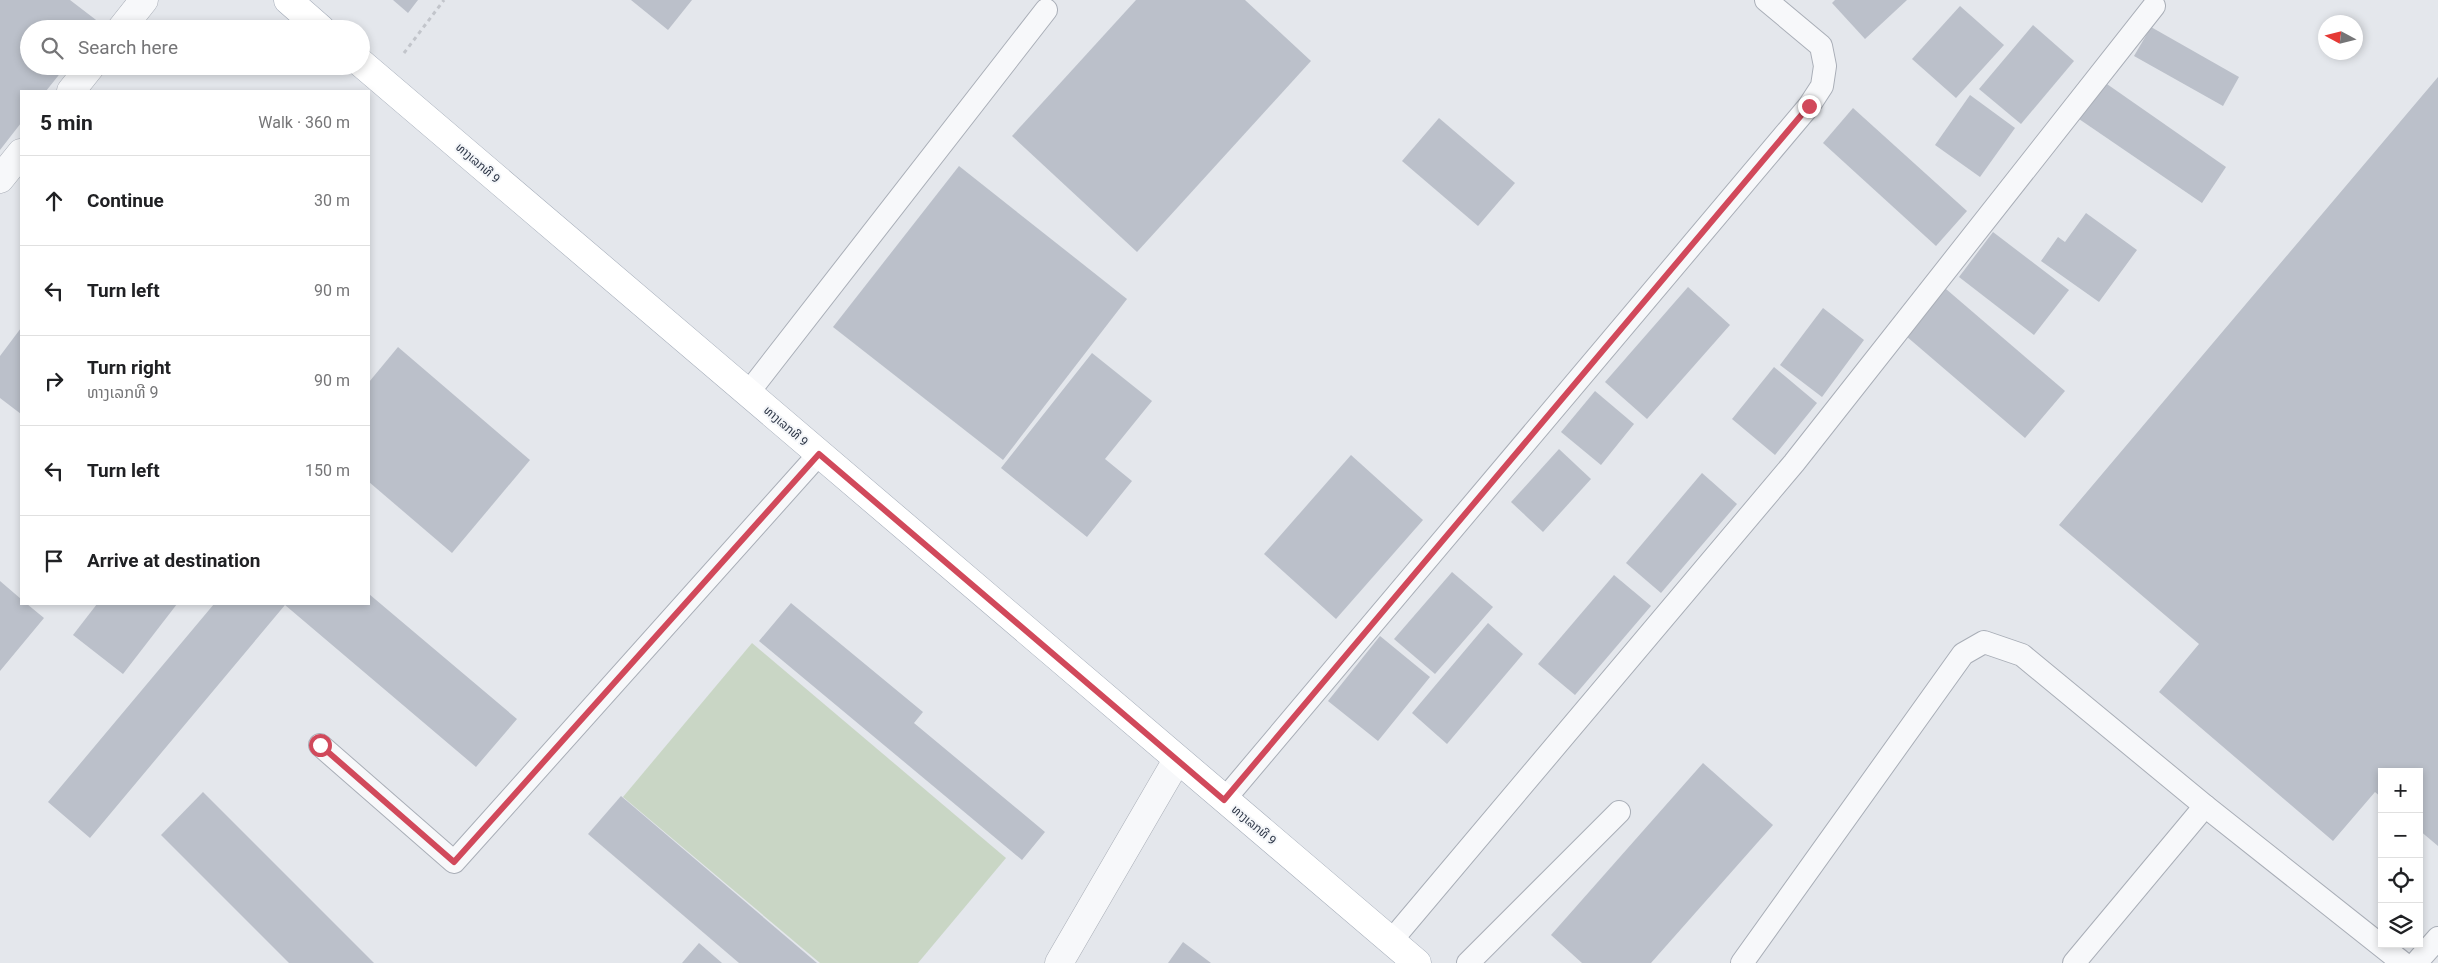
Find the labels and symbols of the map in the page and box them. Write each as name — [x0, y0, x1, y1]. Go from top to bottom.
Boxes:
north arrow — [2318, 15, 2363, 60]
route end — [1798, 95, 1821, 118]
street label: ທາງເລກທີ 9 — [453, 140, 503, 186]
street label: ທາງເລກທີ 9 — [761, 403, 811, 449]
route start — [309, 734, 332, 757]
street label: ທາງເລກທີ 9 — [1229, 802, 1279, 848]

